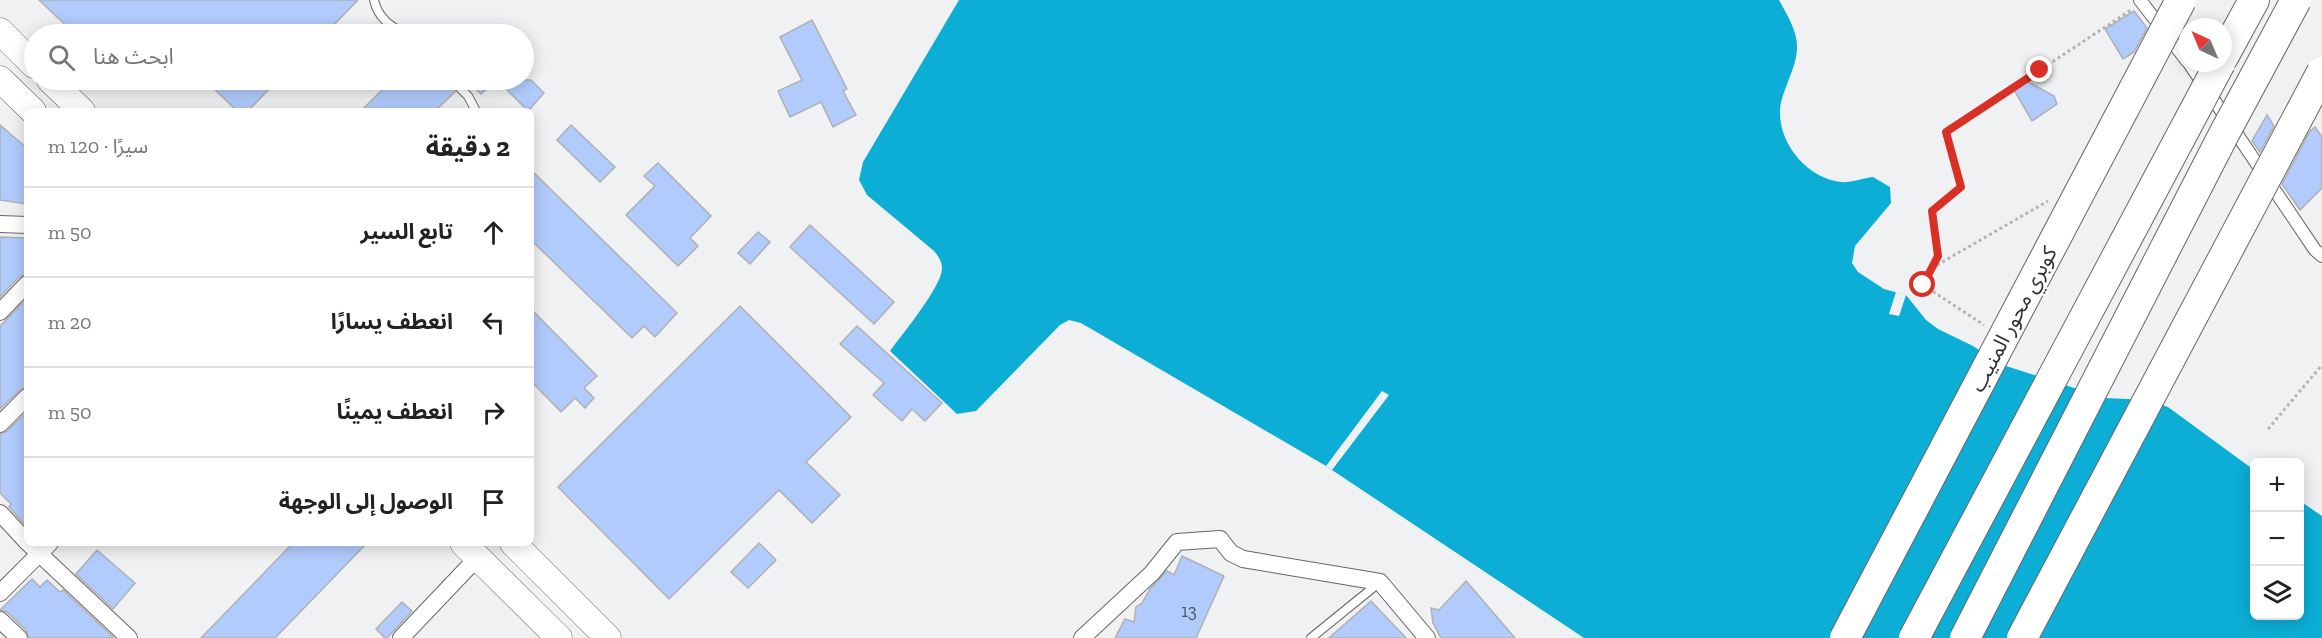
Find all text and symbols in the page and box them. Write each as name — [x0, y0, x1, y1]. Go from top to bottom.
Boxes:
north arrow — [2178, 18, 2232, 72]
search box — [24, 24, 534, 90]
icon: search — [45, 41, 78, 74]
text: ابحث هنا — [93, 43, 174, 70]
route end — [2026, 56, 2052, 82]
text: 2 دقيقة — [426, 131, 510, 163]
text: سيرًا · 120 m — [48, 134, 148, 158]
icon: ahead — [477, 216, 510, 249]
text: تابع السير — [361, 218, 453, 245]
text: 50 m — [48, 220, 92, 244]
street label: كوبري محور المنيب — [1964, 242, 2065, 398]
route start — [1909, 271, 1935, 297]
icon: left — [477, 306, 510, 339]
text: انعطف يسارًا — [331, 308, 453, 335]
text: 20 m — [48, 310, 92, 334]
icon: right — [477, 396, 510, 429]
text: انعطف يمينًا — [336, 398, 453, 425]
text: 50 m — [48, 400, 92, 424]
map controls — [2250, 458, 2304, 620]
button: + — [2250, 458, 2304, 512]
icon: arrive — [477, 486, 510, 519]
text: الوصول إلى الوجهة — [279, 488, 453, 515]
button: − — [2250, 512, 2304, 566]
button: layers — [2250, 566, 2304, 620]
house number: 13 — [1181, 600, 1197, 622]

